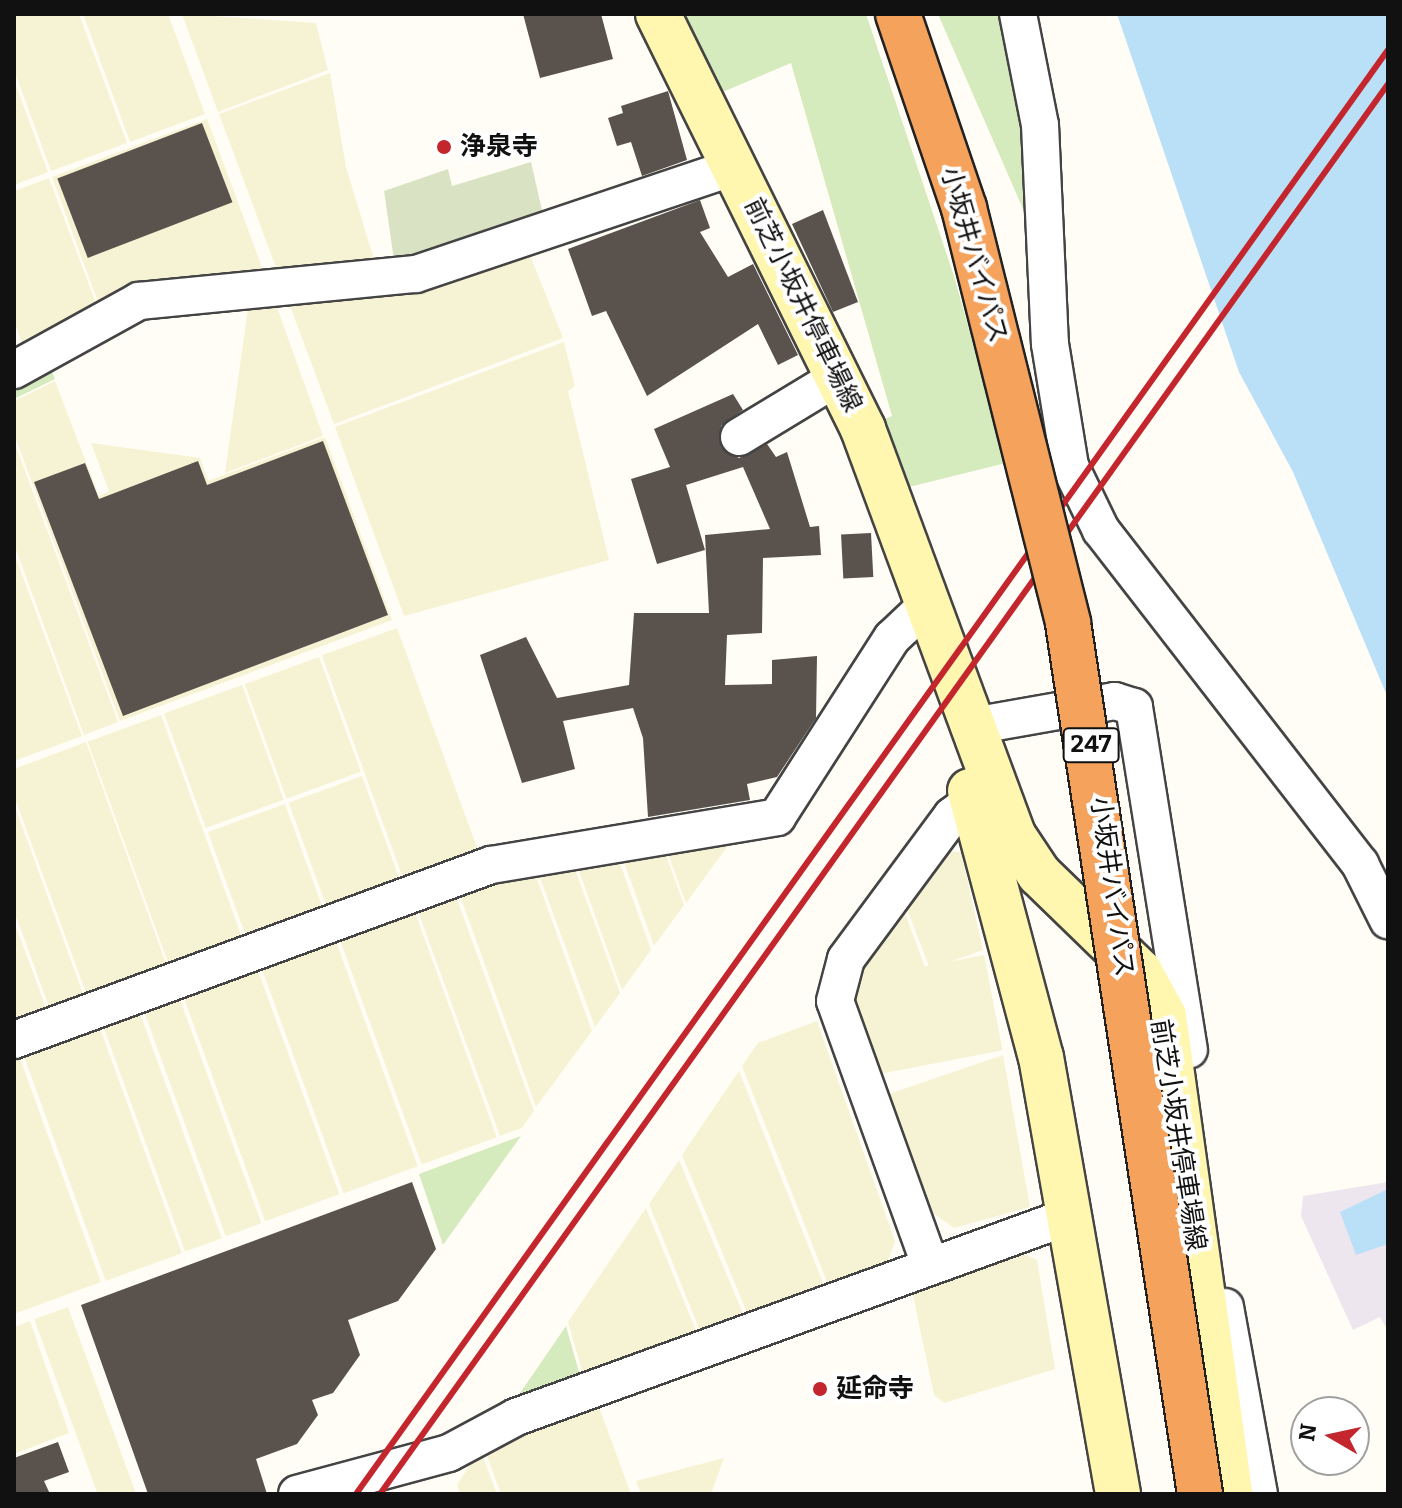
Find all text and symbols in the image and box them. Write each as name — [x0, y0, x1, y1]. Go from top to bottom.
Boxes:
place label: 浄泉寺 — [460, 131, 538, 163]
marker: 浄泉寺 — [435, 138, 453, 156]
street label: 小坂井バイパス — [934, 163, 1014, 347]
street label: 前芝小坂井停車場線 — [738, 193, 868, 417]
road number: 247 — [1061, 725, 1121, 765]
street label: 小坂井バイパス — [1084, 795, 1140, 979]
street label: 前芝小坂井停車場線 — [1144, 1017, 1212, 1253]
place label: 延命寺 — [836, 1373, 914, 1405]
marker: 延命寺 — [811, 1380, 829, 1398]
north arrow — [1290, 1396, 1370, 1476]
text: N — [1293, 1422, 1322, 1443]

